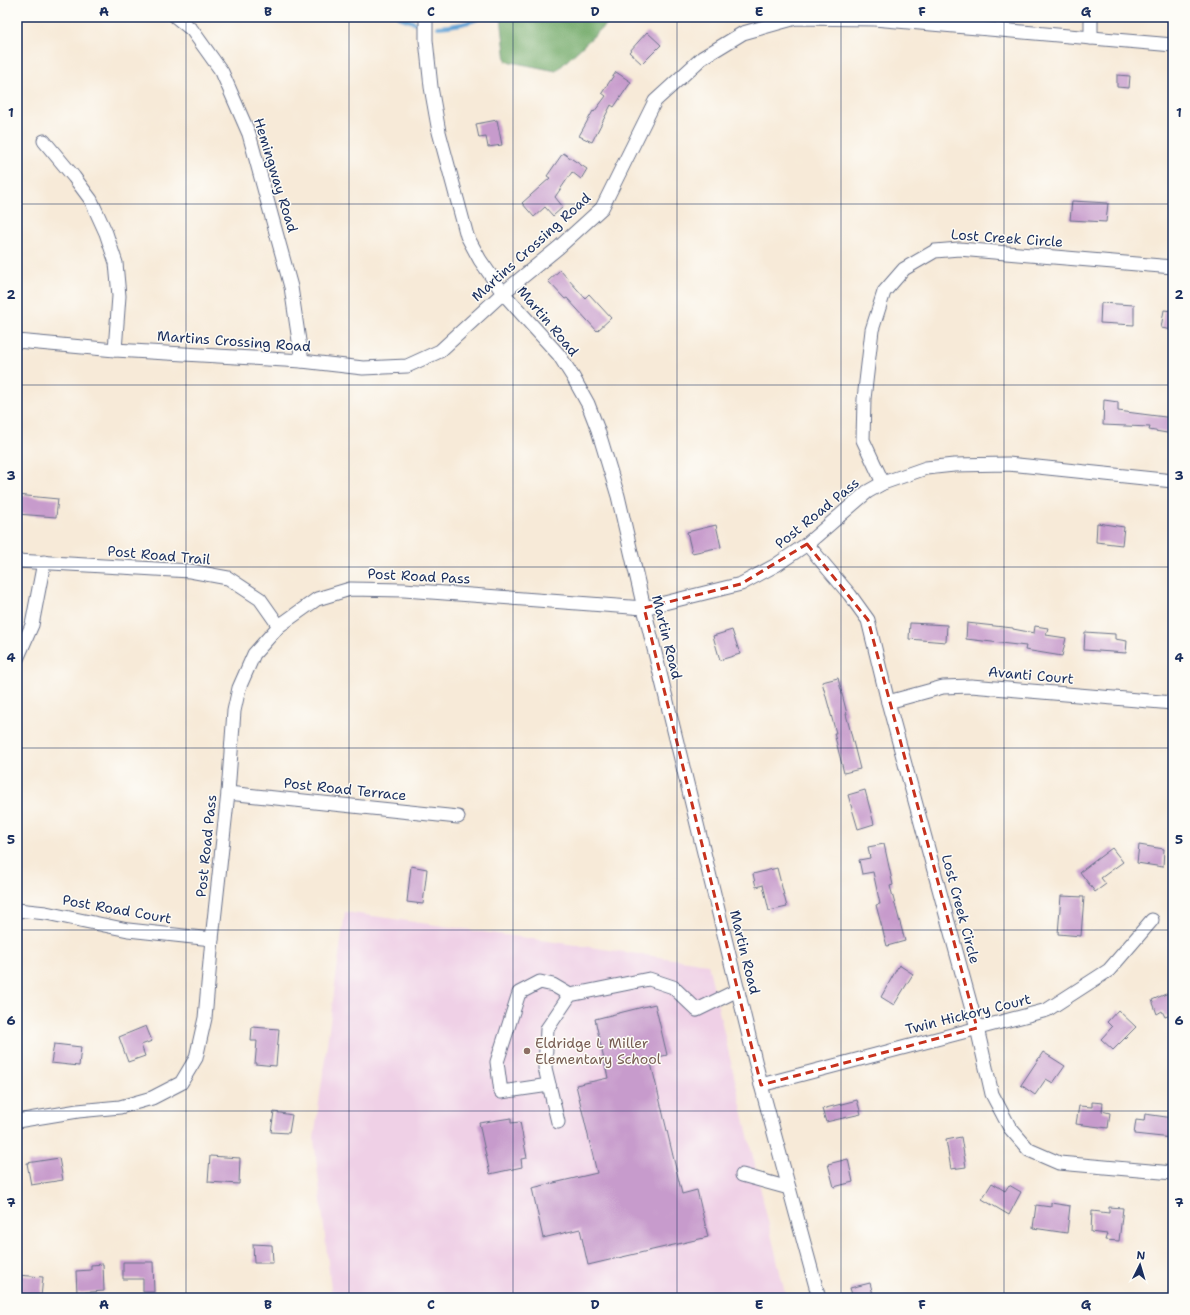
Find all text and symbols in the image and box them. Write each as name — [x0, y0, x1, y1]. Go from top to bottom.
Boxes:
text: A — [99, 3, 109, 20]
text: B — [264, 3, 272, 20]
text: C — [427, 3, 435, 20]
text: D — [590, 3, 600, 20]
text: E — [755, 3, 764, 20]
text: F — [918, 3, 926, 20]
text: G — [1081, 3, 1092, 20]
text: 1 — [8, 104, 14, 121]
text: 1 — [1176, 104, 1182, 121]
street label: Hemingway Road — [250, 116, 302, 235]
street label: Martins Crossing Road — [468, 189, 594, 305]
street label: Lost Creek Circle — [950, 225, 1064, 251]
street label: Martin Road — [513, 282, 583, 360]
text: 2 — [6, 286, 16, 303]
text: 2 — [1174, 286, 1184, 303]
street label: Martins Crossing Road — [157, 327, 312, 355]
text: 3 — [6, 467, 16, 484]
text: 3 — [1174, 467, 1184, 484]
street label: Post Road Pass — [771, 474, 863, 552]
street label: Post Road Trail — [107, 542, 212, 569]
street label: Post Road Pass — [367, 564, 471, 588]
street label: Martin Road — [648, 593, 686, 681]
text: 4 — [6, 649, 16, 666]
text: 4 — [1174, 649, 1184, 666]
street label: Avanti Court — [987, 662, 1075, 688]
street label: Post Road Terrace — [283, 774, 407, 804]
street label: Post Road Pass — [192, 794, 220, 898]
text: 5 — [7, 831, 15, 848]
text: 5 — [1175, 831, 1183, 848]
street label: Lost Creek Circle — [938, 852, 984, 966]
street label: Post Road Court — [61, 891, 173, 927]
street label: Martin Road — [726, 908, 764, 996]
street label: Twin Hickory Court — [903, 990, 1033, 1038]
text: 6 — [6, 1012, 16, 1029]
text: 6 — [1174, 1012, 1184, 1029]
place label: Eldridge L Miller Elementary School — [535, 1034, 662, 1068]
marker: Eldridge L Miller Elementary School — [522, 1046, 532, 1056]
text: 7 — [6, 1194, 16, 1211]
text: 7 — [1174, 1194, 1184, 1211]
north arrow — [1120, 1245, 1160, 1285]
text: N — [1136, 1248, 1146, 1263]
text: A — [99, 1296, 109, 1313]
text: B — [264, 1296, 272, 1313]
text: C — [427, 1296, 435, 1313]
text: D — [590, 1296, 600, 1313]
text: E — [755, 1296, 764, 1313]
text: F — [918, 1296, 926, 1313]
text: G — [1081, 1296, 1092, 1313]

